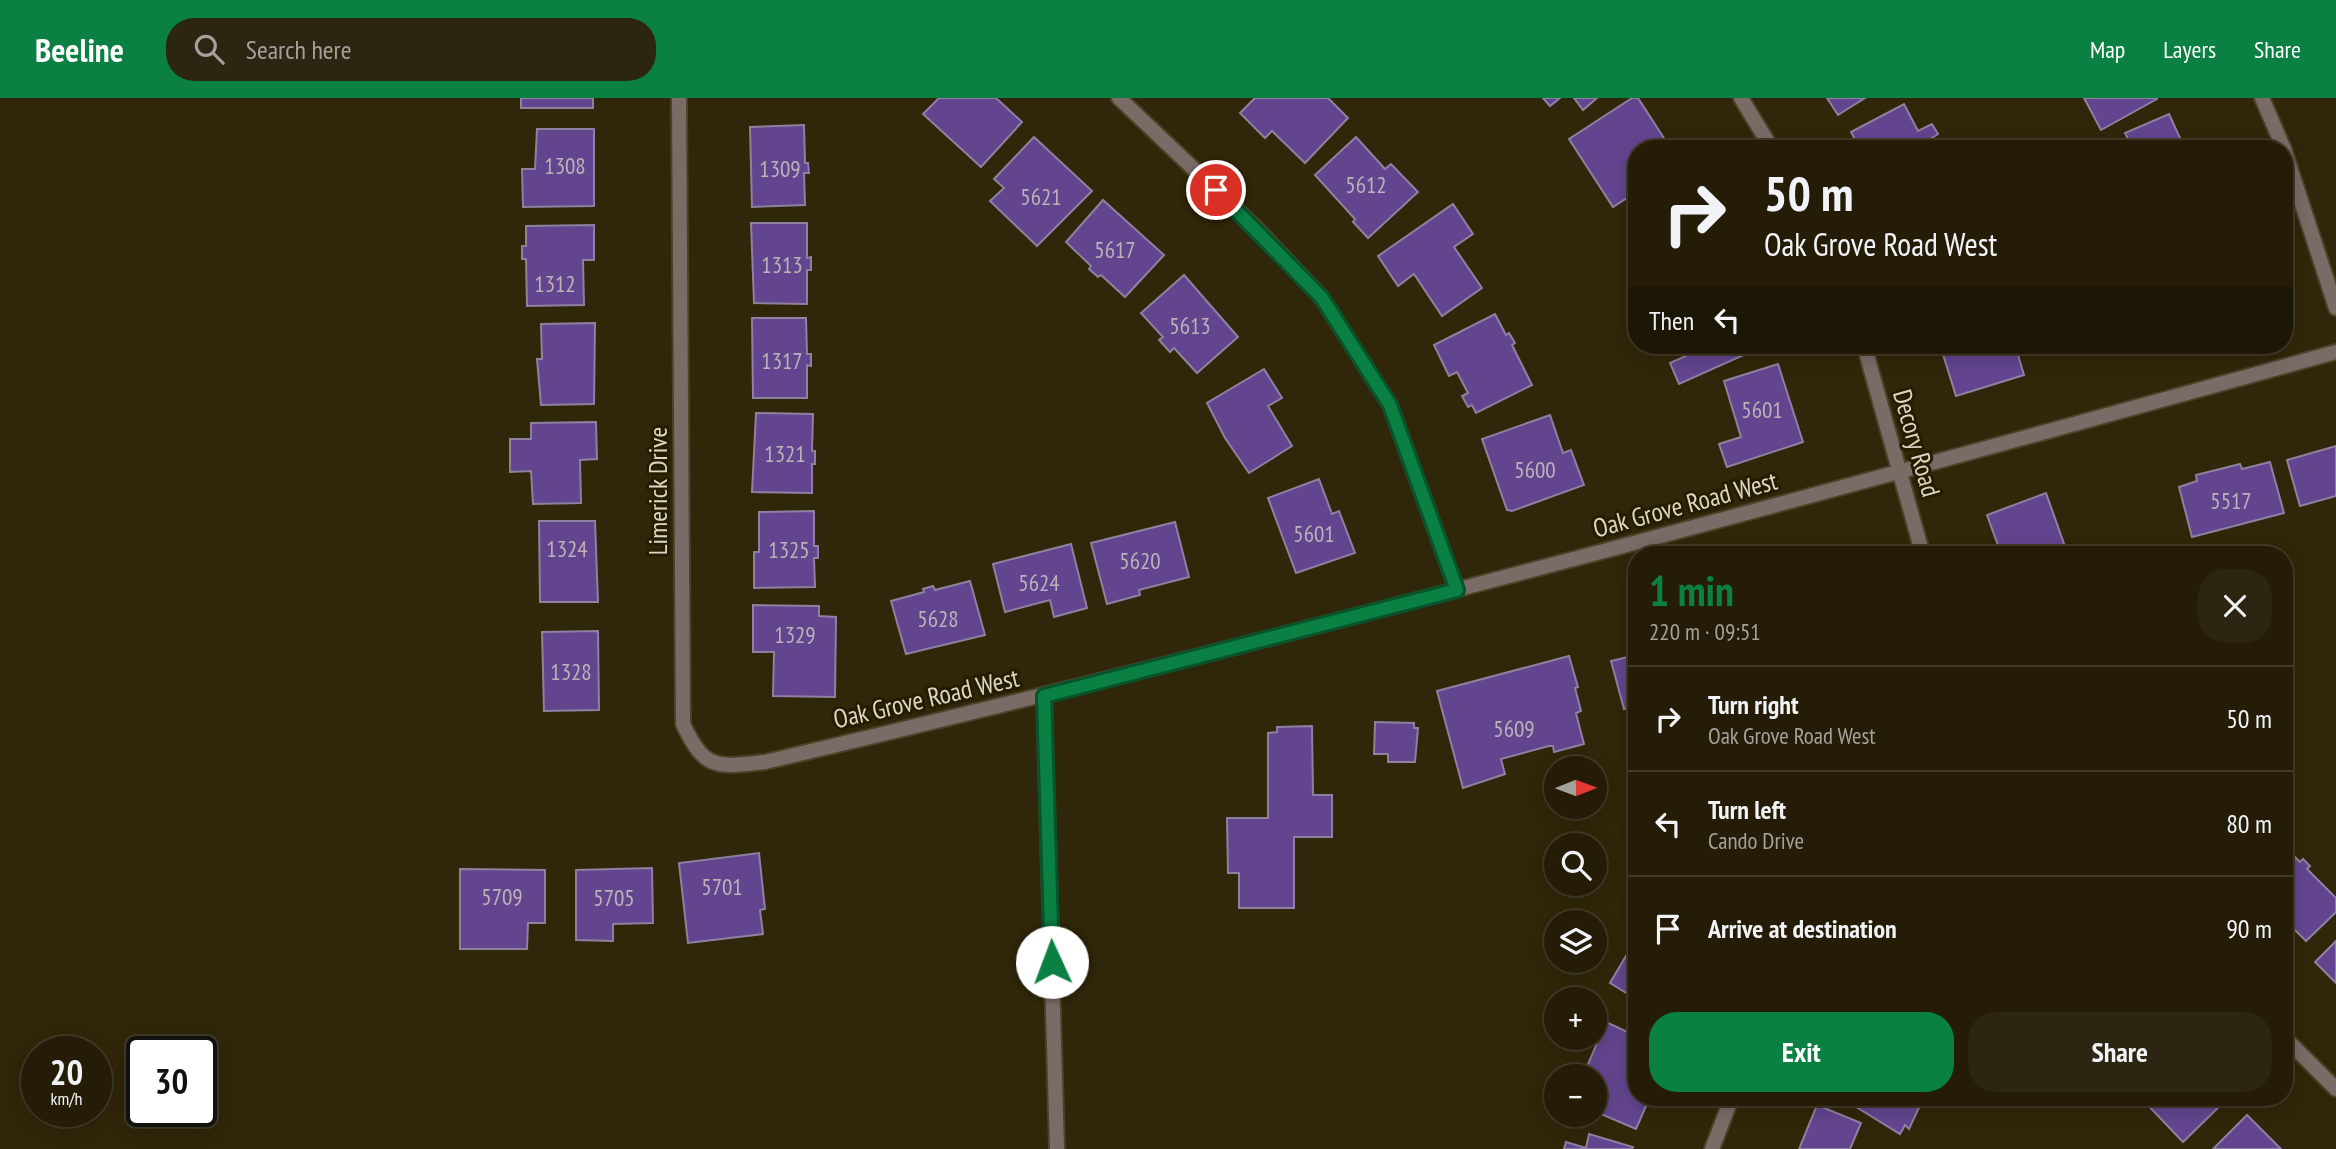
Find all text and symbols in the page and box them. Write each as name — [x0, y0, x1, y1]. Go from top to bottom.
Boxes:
search box — [166, 18, 656, 81]
text: Beeline — [35, 28, 124, 71]
icon: search — [190, 30, 228, 68]
text: Search here — [246, 33, 351, 66]
text: Map — [2090, 34, 2125, 65]
text: Layers — [2163, 34, 2216, 65]
text: Share — [2254, 34, 2301, 65]
house number: 1308 — [544, 151, 586, 180]
house number: 1309 — [759, 154, 801, 183]
pin — [1186, 160, 1246, 220]
text: 50 m — [1764, 161, 1853, 225]
icon: right — [1649, 168, 1740, 259]
house number: 5612 — [1345, 170, 1387, 199]
icon: arrive — [1197, 171, 1235, 209]
house number: 5621 — [1020, 182, 1062, 211]
text: Oak Grove Road West — [1764, 223, 1997, 265]
house number: 5617 — [1094, 235, 1136, 264]
house number: 1313 — [761, 250, 803, 279]
house number: 1312 — [534, 269, 576, 298]
icon: left — [1708, 301, 1746, 339]
text: Then — [1649, 304, 1694, 337]
house number: 5613 — [1169, 311, 1211, 340]
house number: 1317 — [761, 346, 803, 375]
street label: Decory Road — [1886, 385, 1948, 501]
house number: 5601 — [1741, 395, 1783, 424]
street label: Limerick Drive — [641, 427, 674, 555]
house number: 1321 — [764, 439, 806, 468]
house number: 5600 — [1514, 455, 1556, 484]
street label: Oak Grove Road West — [1589, 464, 1781, 544]
house number: 5517 — [2210, 486, 2252, 515]
house number: 5601 — [1293, 519, 1335, 548]
house number: 1324 — [546, 534, 588, 563]
house number: 1325 — [768, 535, 810, 564]
house number: 5620 — [1119, 546, 1161, 575]
text: 1 min — [1649, 563, 1734, 618]
house number: 5624 — [1018, 568, 1060, 597]
button: close — [2198, 569, 2272, 643]
house number: 5628 — [917, 604, 959, 633]
text: 220 m · 09:51 — [1649, 617, 1761, 646]
house number: 1329 — [774, 620, 816, 649]
house number: 1328 — [550, 657, 592, 686]
street label: Oak Grove Road West — [830, 661, 1022, 735]
text: Turn right — [1708, 688, 1799, 721]
icon: right — [1649, 700, 1687, 738]
text: 50 m — [2226, 702, 2272, 735]
house number: 5609 — [1493, 714, 1535, 743]
text: Oak Grove Road West — [1708, 721, 1876, 750]
north arrow — [1544, 756, 1606, 819]
map controls — [1544, 756, 1607, 1127]
text: Turn left — [1708, 793, 1786, 826]
icon: left — [1649, 805, 1687, 843]
text: 80 m — [2226, 807, 2272, 840]
text: Cando Drive — [1708, 826, 1804, 855]
button: search — [1544, 833, 1607, 896]
house number: 5701 — [701, 872, 743, 901]
house number: 5709 — [481, 882, 523, 911]
house number: 5705 — [593, 883, 635, 912]
button: layers — [1544, 910, 1607, 973]
icon: arrive — [1649, 910, 1687, 948]
text: Arrive at destination — [1708, 912, 1897, 945]
text: 90 m — [2226, 912, 2272, 945]
position arrow — [1015, 925, 1089, 999]
button: + — [1544, 987, 1607, 1050]
button: Exit — [1649, 1012, 1954, 1092]
button: Share — [1968, 1012, 2272, 1092]
speed limit sign: 30 — [126, 1036, 217, 1127]
text: 20 — [50, 1049, 83, 1095]
button: − — [1544, 1064, 1607, 1127]
text: km/h — [51, 1087, 82, 1110]

